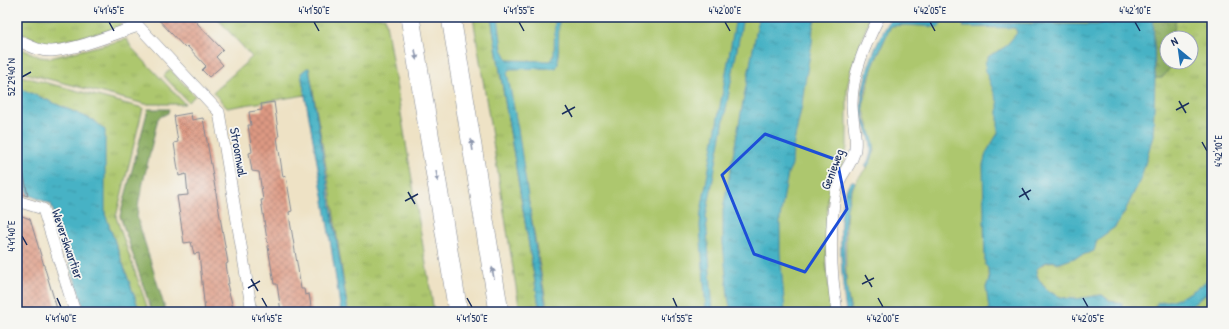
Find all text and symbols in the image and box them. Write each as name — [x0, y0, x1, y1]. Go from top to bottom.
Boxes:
text: 4°41'45"E — [94, 4, 125, 17]
text: 4°41'50"E — [298, 4, 330, 17]
text: 4°41'55"E — [504, 4, 535, 17]
text: 4°42'00"E — [709, 4, 742, 17]
text: 4°42'05"E — [914, 4, 947, 17]
text: 4°42'10"E — [1119, 4, 1151, 17]
north arrow — [1159, 30, 1199, 70]
text: N — [1168, 34, 1180, 49]
one-way arrow — [414, 49, 420, 62]
text: 52°29'40"N — [5, 58, 18, 96]
street label: Stroomwal — [226, 126, 252, 178]
text: 4°42'10"E — [1212, 135, 1225, 167]
one-way arrow — [469, 139, 475, 151]
street label: Genieweg — [816, 146, 848, 192]
one-way arrow — [434, 170, 440, 182]
street label: Weverskwartier — [48, 207, 88, 281]
text: 4°41'40"E — [5, 220, 18, 251]
one-way arrow — [490, 267, 496, 280]
text: 4°41'40"E — [46, 312, 77, 325]
text: 4°41'45"E — [252, 312, 283, 325]
text: 4°41'50"E — [456, 312, 488, 325]
text: 4°41'55"E — [662, 312, 693, 325]
text: 4°42'00"E — [867, 312, 900, 325]
text: 4°42'05"E — [1072, 312, 1105, 325]

